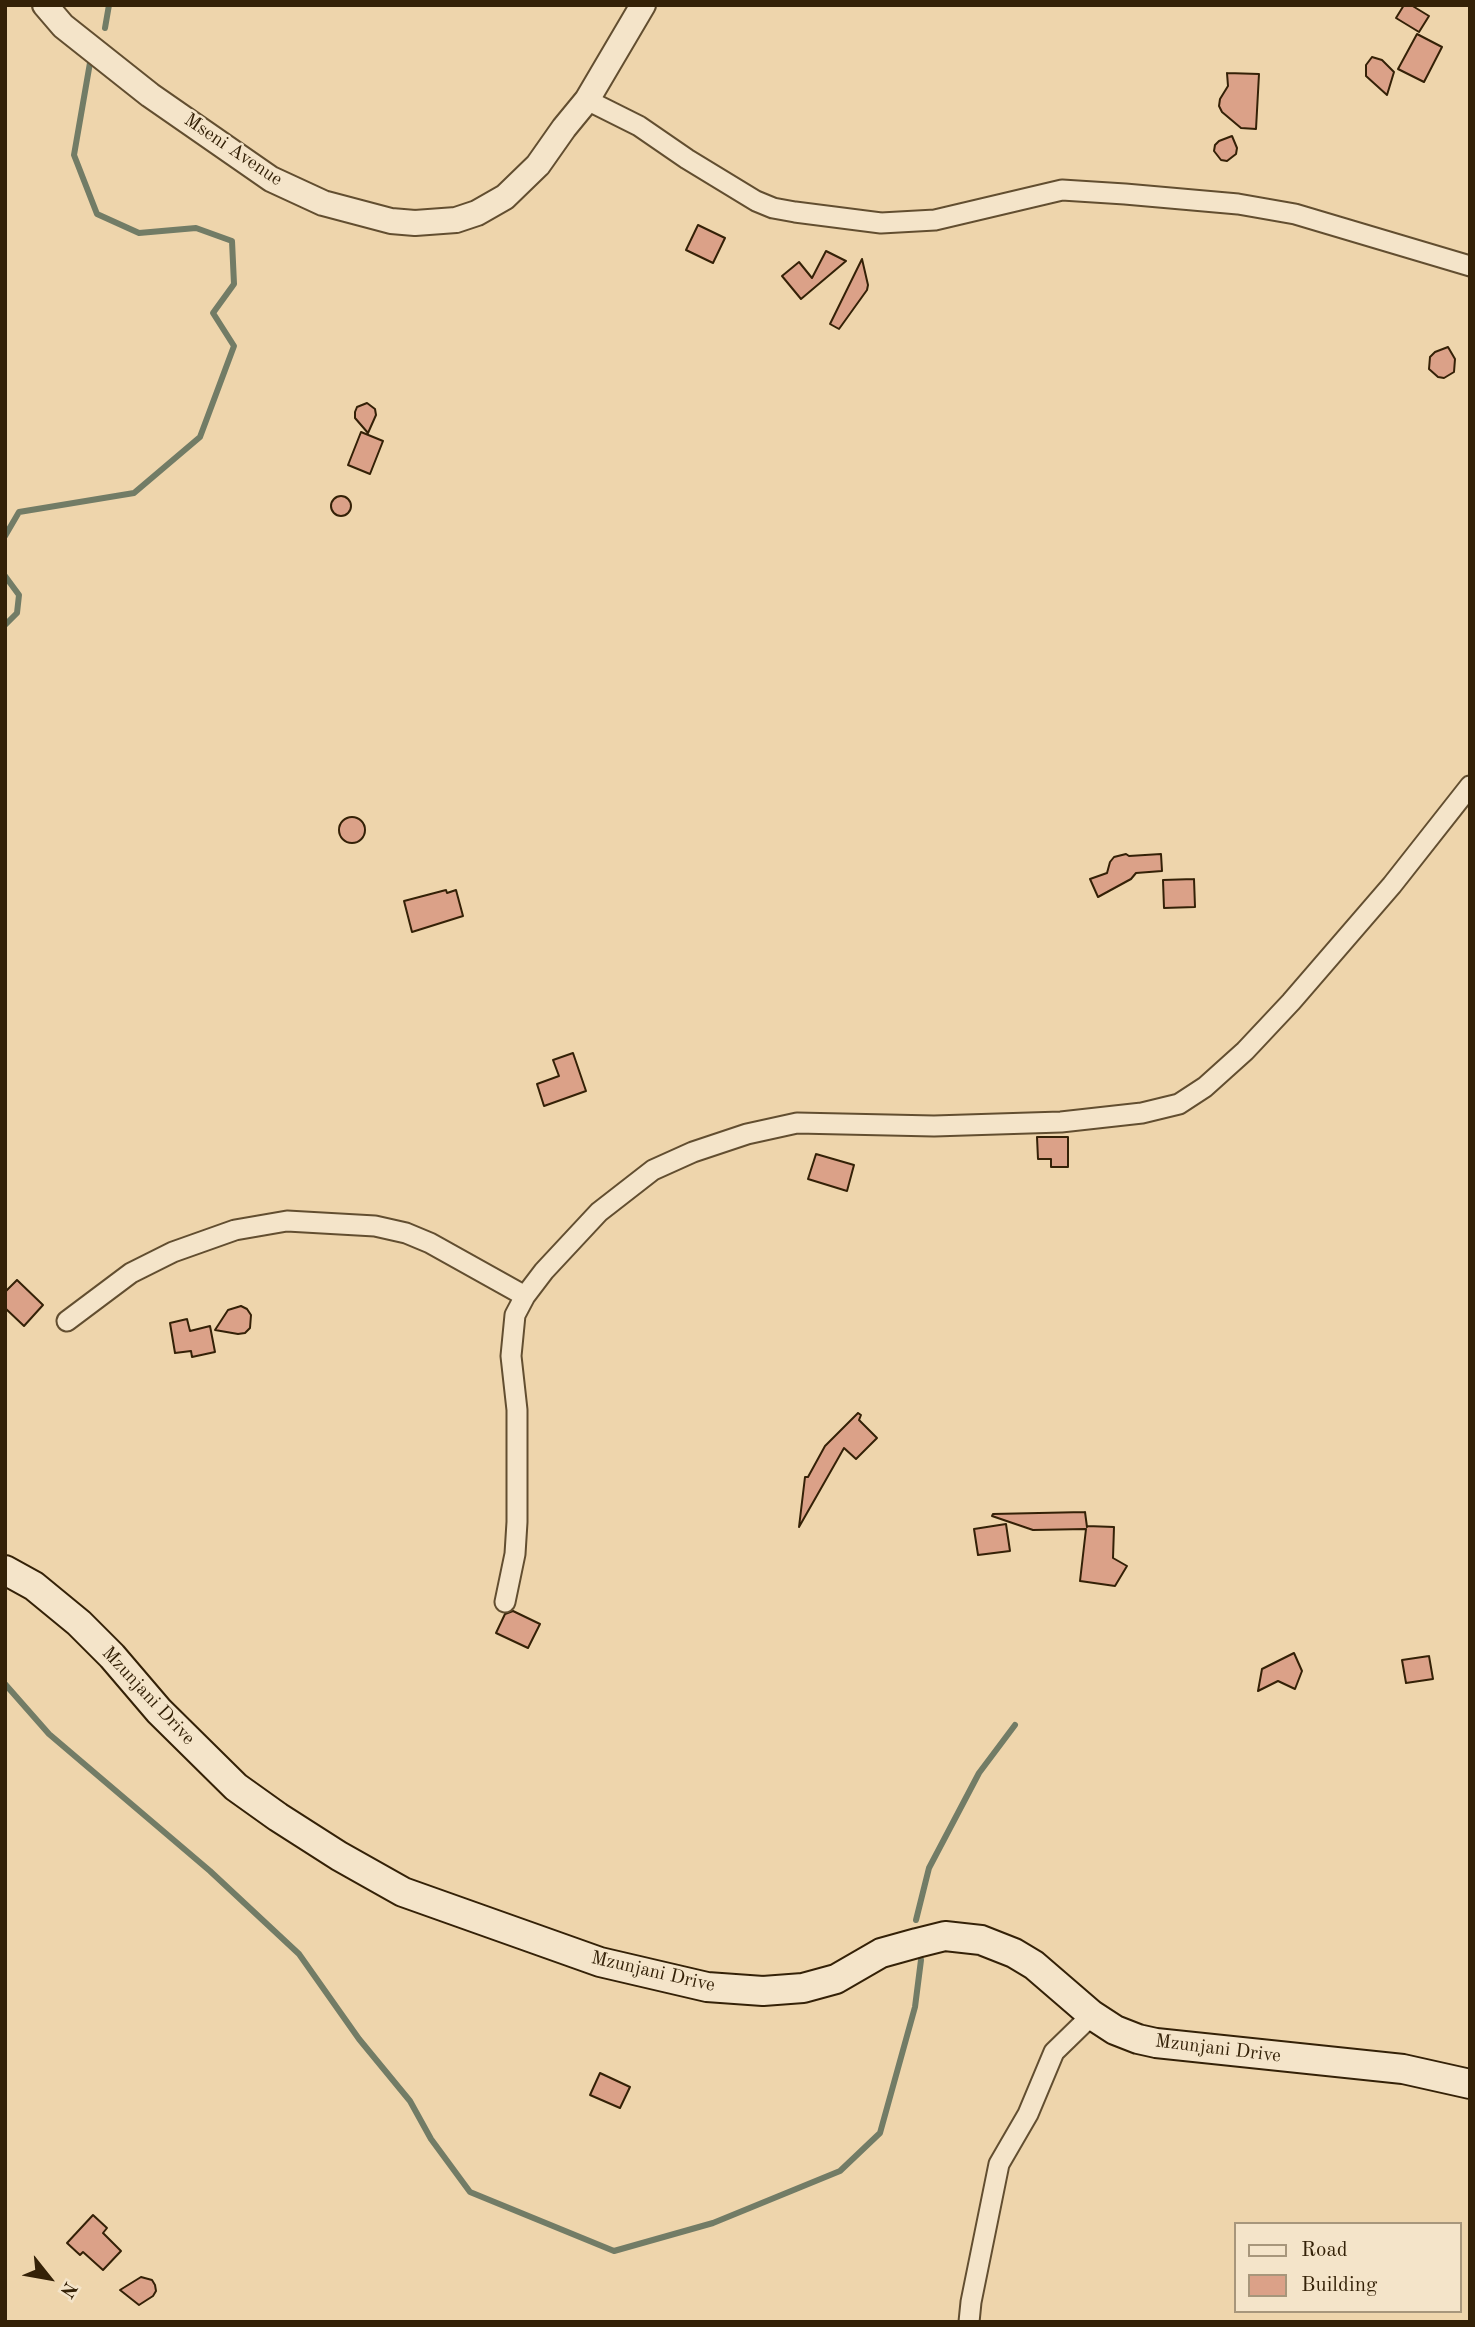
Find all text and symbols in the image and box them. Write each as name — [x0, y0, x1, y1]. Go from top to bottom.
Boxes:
street label: Mseni Avenue — [179, 109, 287, 191]
street label: Mzunjani Drive — [97, 1642, 199, 1750]
street label: Mzunjani Drive — [589, 1947, 717, 1997]
street label: Mzunjani Drive — [1154, 2030, 1282, 2068]
legend — [1234, 2222, 1461, 2313]
text: Road — [1301, 2240, 1348, 2261]
north arrow — [14, 2243, 84, 2313]
text: Building — [1301, 2275, 1377, 2296]
text: N — [56, 2278, 79, 2300]

